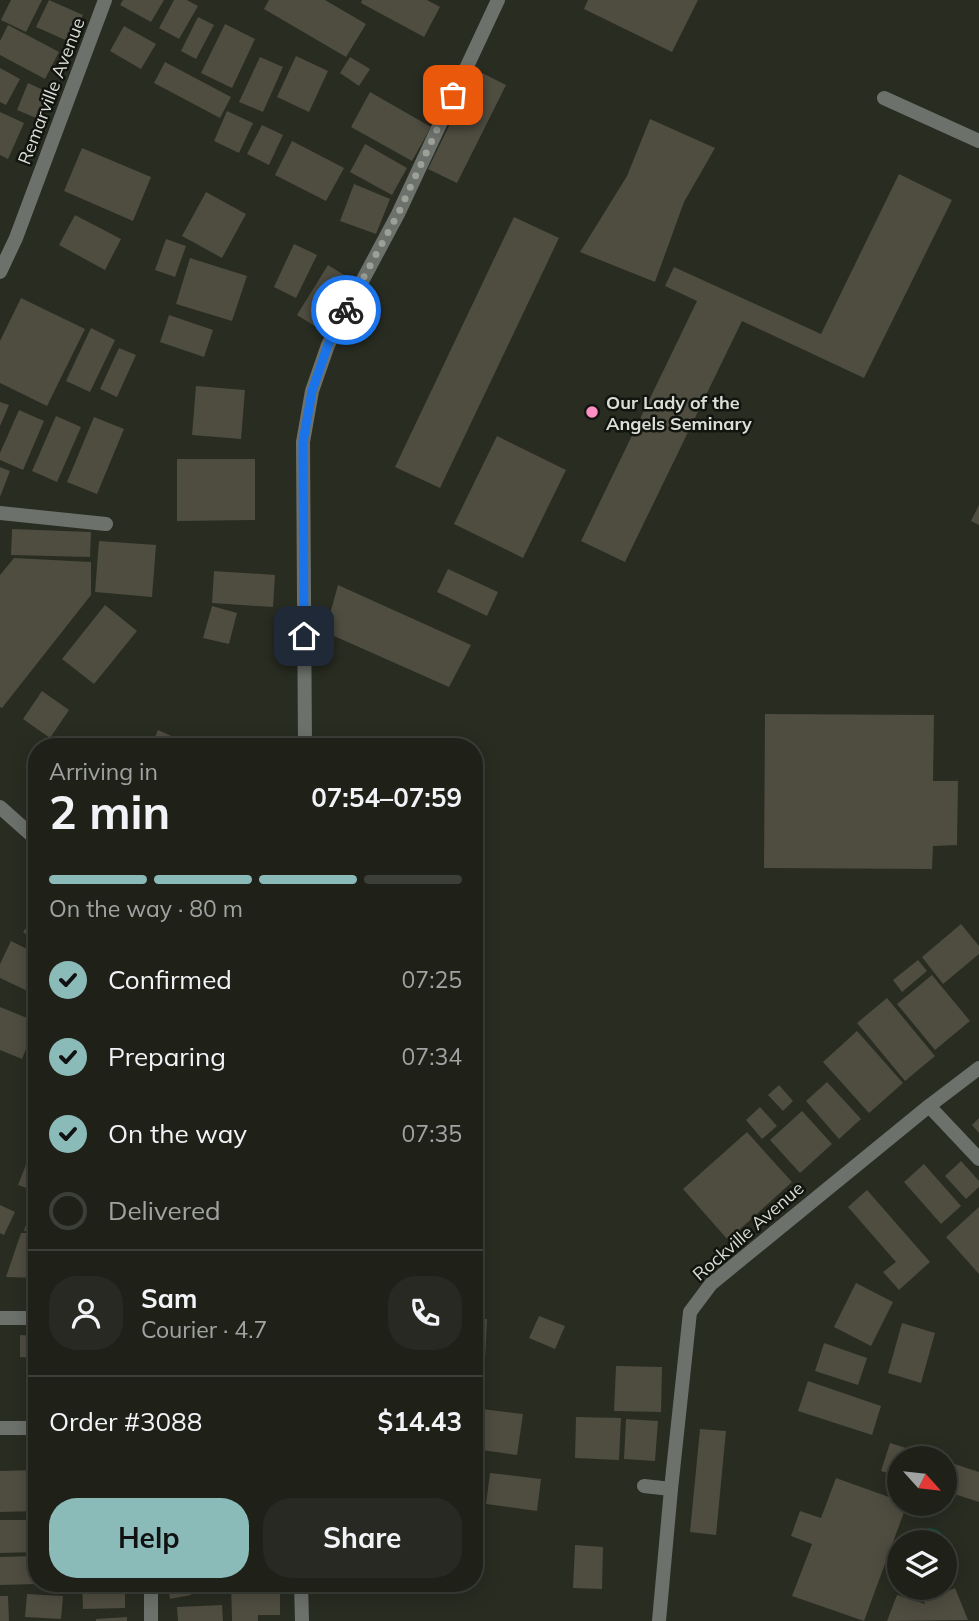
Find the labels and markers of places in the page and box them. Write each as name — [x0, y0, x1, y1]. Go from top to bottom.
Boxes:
pin — [423, 65, 483, 125]
place label: Our Lady of the Angels Seminary — [606, 391, 752, 435]
marker: Our Lady of the Angels Seminary — [584, 404, 600, 420]
pin — [274, 606, 334, 666]

